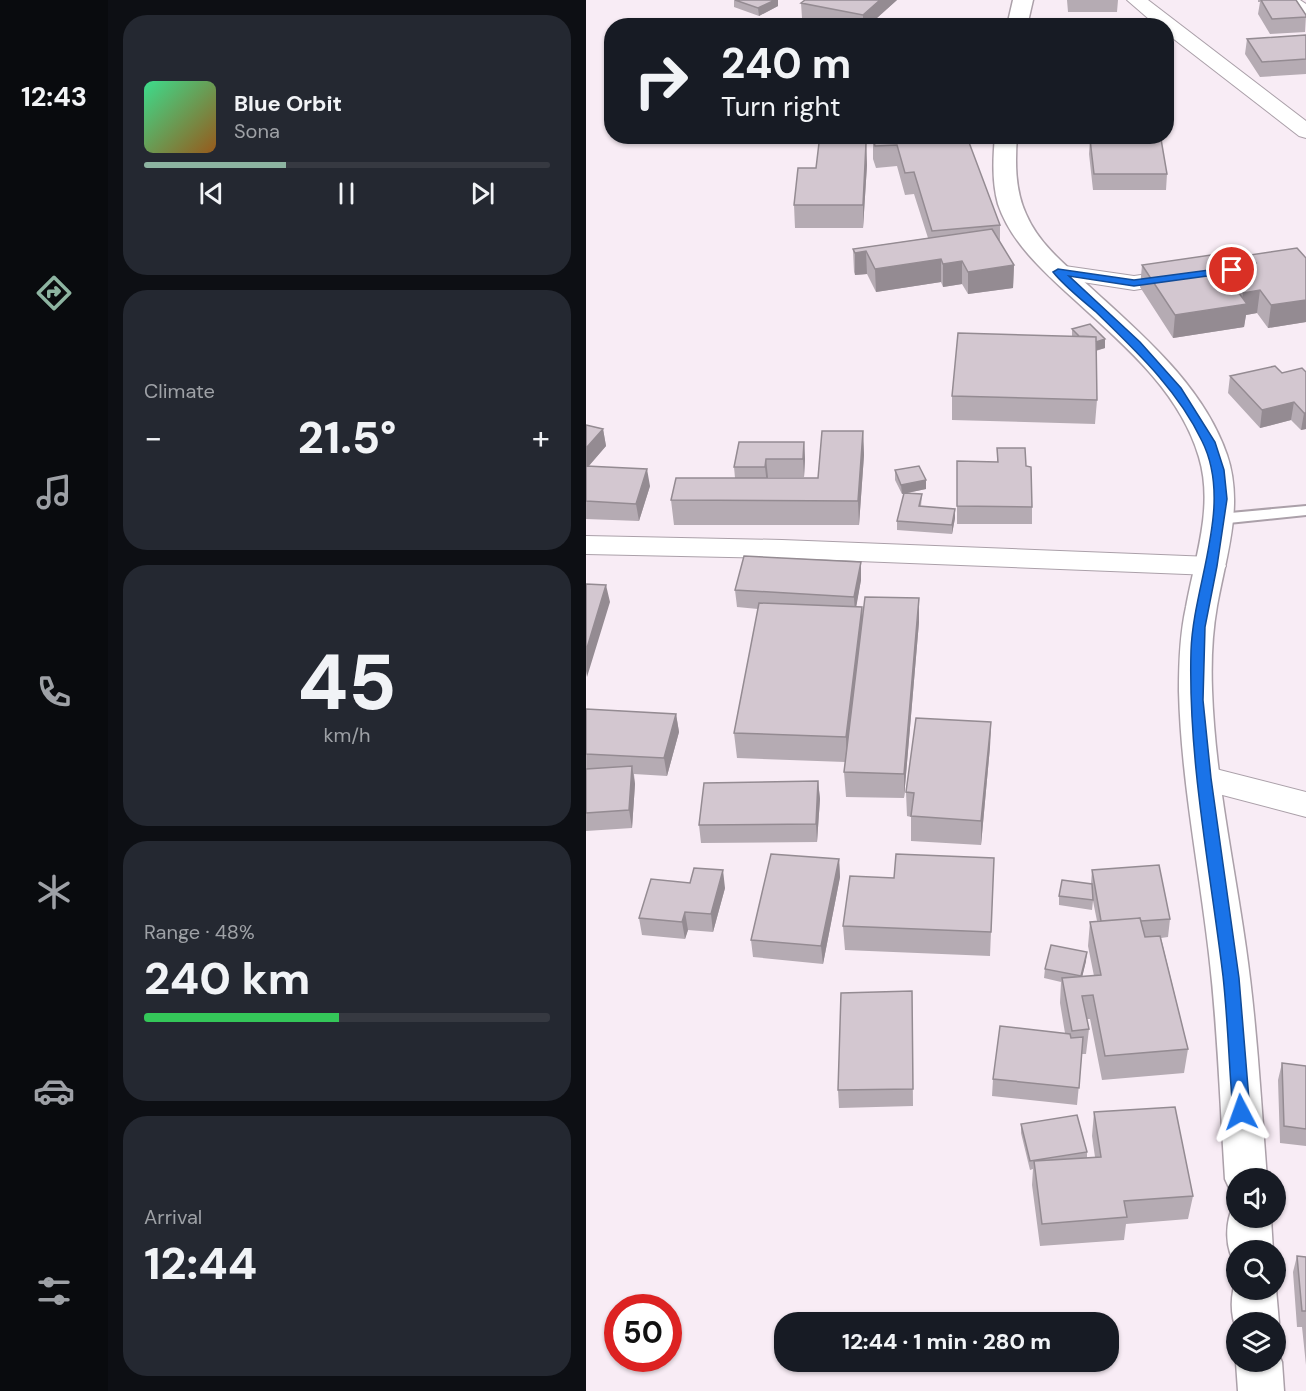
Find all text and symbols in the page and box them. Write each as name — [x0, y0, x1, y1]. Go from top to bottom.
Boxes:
text: 240 m — [721, 36, 851, 91]
icon: right — [622, 42, 700, 120]
text: 12:43 — [21, 79, 87, 114]
text: Blue Orbit — [234, 89, 342, 118]
text: Turn right — [721, 89, 841, 124]
text: Sona — [234, 118, 280, 144]
icon: previous — [195, 177, 228, 210]
icon: pause — [330, 177, 363, 210]
icon: next — [466, 177, 499, 210]
pin — [1206, 244, 1257, 295]
icon: arrive — [1215, 253, 1248, 286]
icon: directions — [33, 272, 75, 314]
text: Climate — [144, 378, 215, 404]
text: 21.5° — [298, 408, 396, 467]
text: − — [144, 416, 162, 459]
text: + — [532, 416, 550, 459]
icon: music — [33, 471, 75, 513]
text: 45 — [297, 632, 397, 733]
icon: phone — [33, 671, 75, 713]
text: km/h — [323, 722, 371, 748]
icon: climate — [33, 871, 75, 913]
text: Range · 48% — [144, 919, 255, 945]
text: 240 km — [144, 949, 310, 1008]
icon: car — [33, 1070, 75, 1112]
position arrow — [1209, 1080, 1273, 1144]
map controls — [1226, 1168, 1286, 1372]
button: sound — [1226, 1168, 1286, 1228]
text: Arrival — [144, 1204, 202, 1230]
text: 12:44 — [144, 1234, 257, 1293]
button: search — [1226, 1240, 1286, 1300]
icon: filters — [33, 1270, 75, 1312]
speed limit sign: 50 — [604, 1294, 682, 1372]
button: layers — [1226, 1312, 1286, 1372]
text: 12:44 · 1 min · 280 m — [842, 1327, 1051, 1356]

